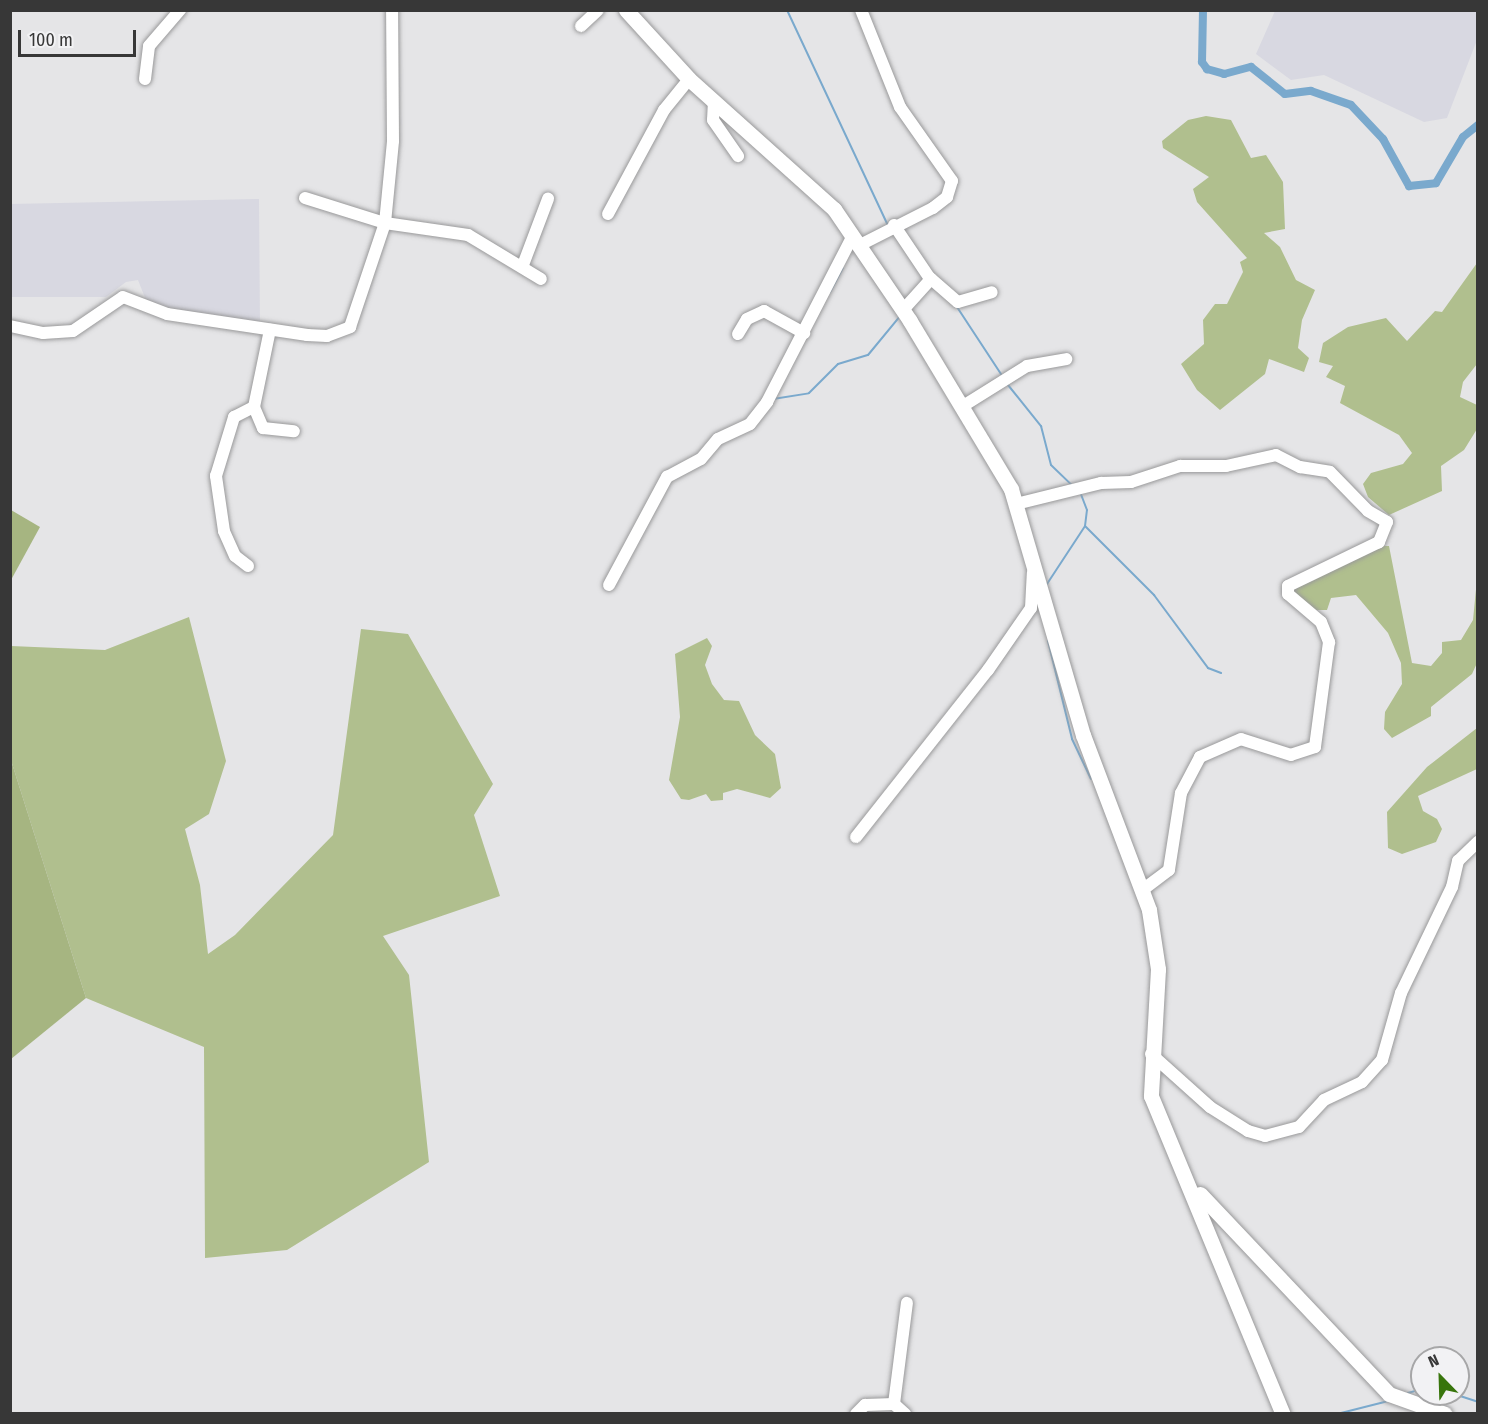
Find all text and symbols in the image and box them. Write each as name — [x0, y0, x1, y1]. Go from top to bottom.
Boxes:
scale bar — [21, 18, 140, 56]
text: 100 m — [29, 29, 73, 51]
north arrow — [1410, 1346, 1470, 1406]
text: N — [1425, 1350, 1442, 1371]

